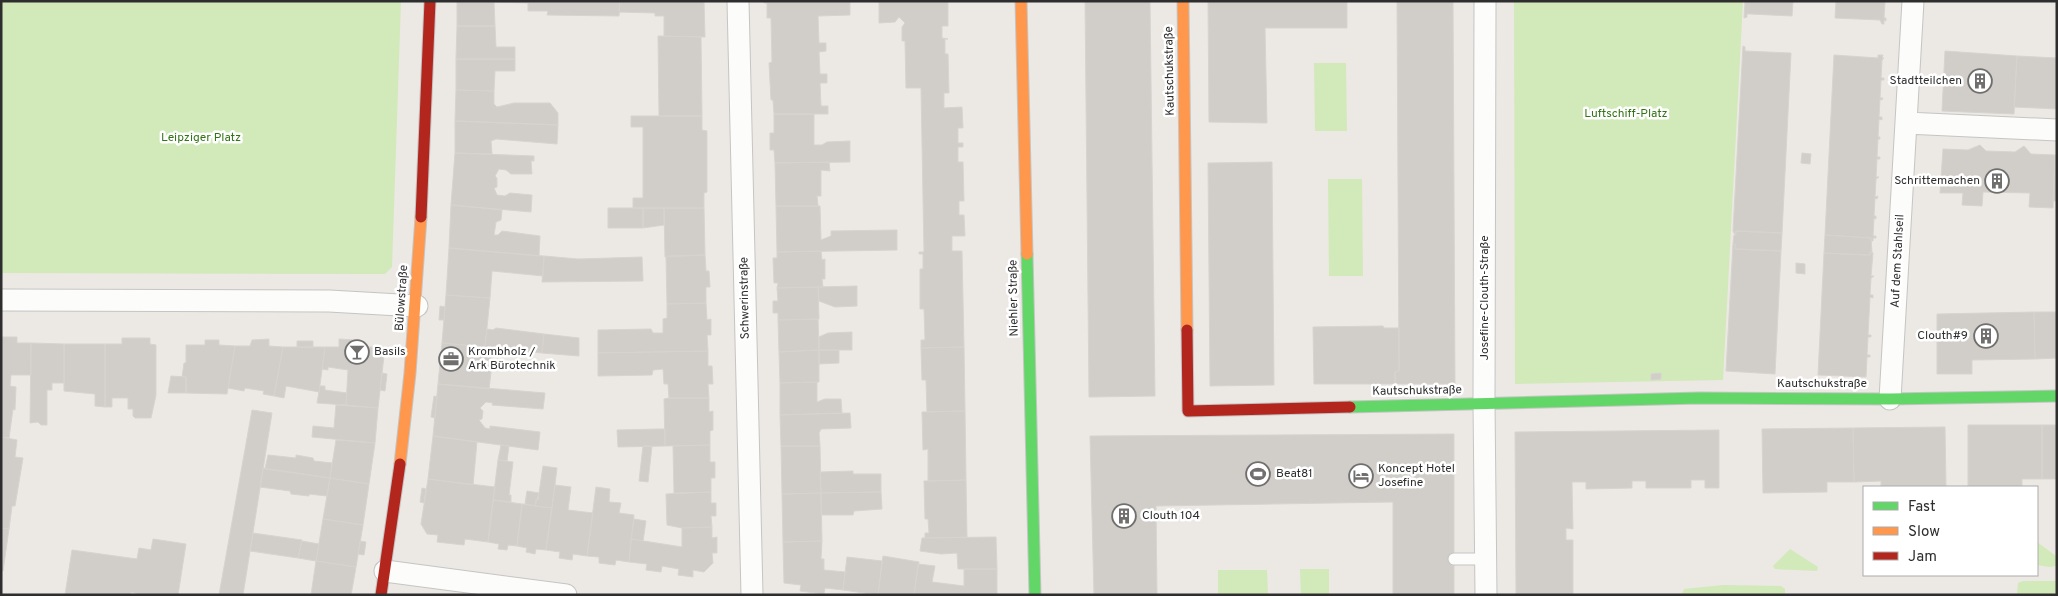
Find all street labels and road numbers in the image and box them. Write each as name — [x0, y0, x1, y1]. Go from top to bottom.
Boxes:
street label: Kautschukstraße — [1161, 26, 1179, 116]
street label: Auf dem Stahlseil — [1888, 214, 1908, 308]
street label: Josefine-Clouth-Straße — [1477, 235, 1493, 361]
street label: Schwerinstraße — [736, 257, 754, 339]
street label: Niehler Straße — [1005, 259, 1023, 337]
street label: Bülowstraße — [392, 264, 412, 332]
street label: Kautschukstraße — [1777, 376, 1867, 392]
street label: Kautschukstraße — [1372, 382, 1462, 400]

